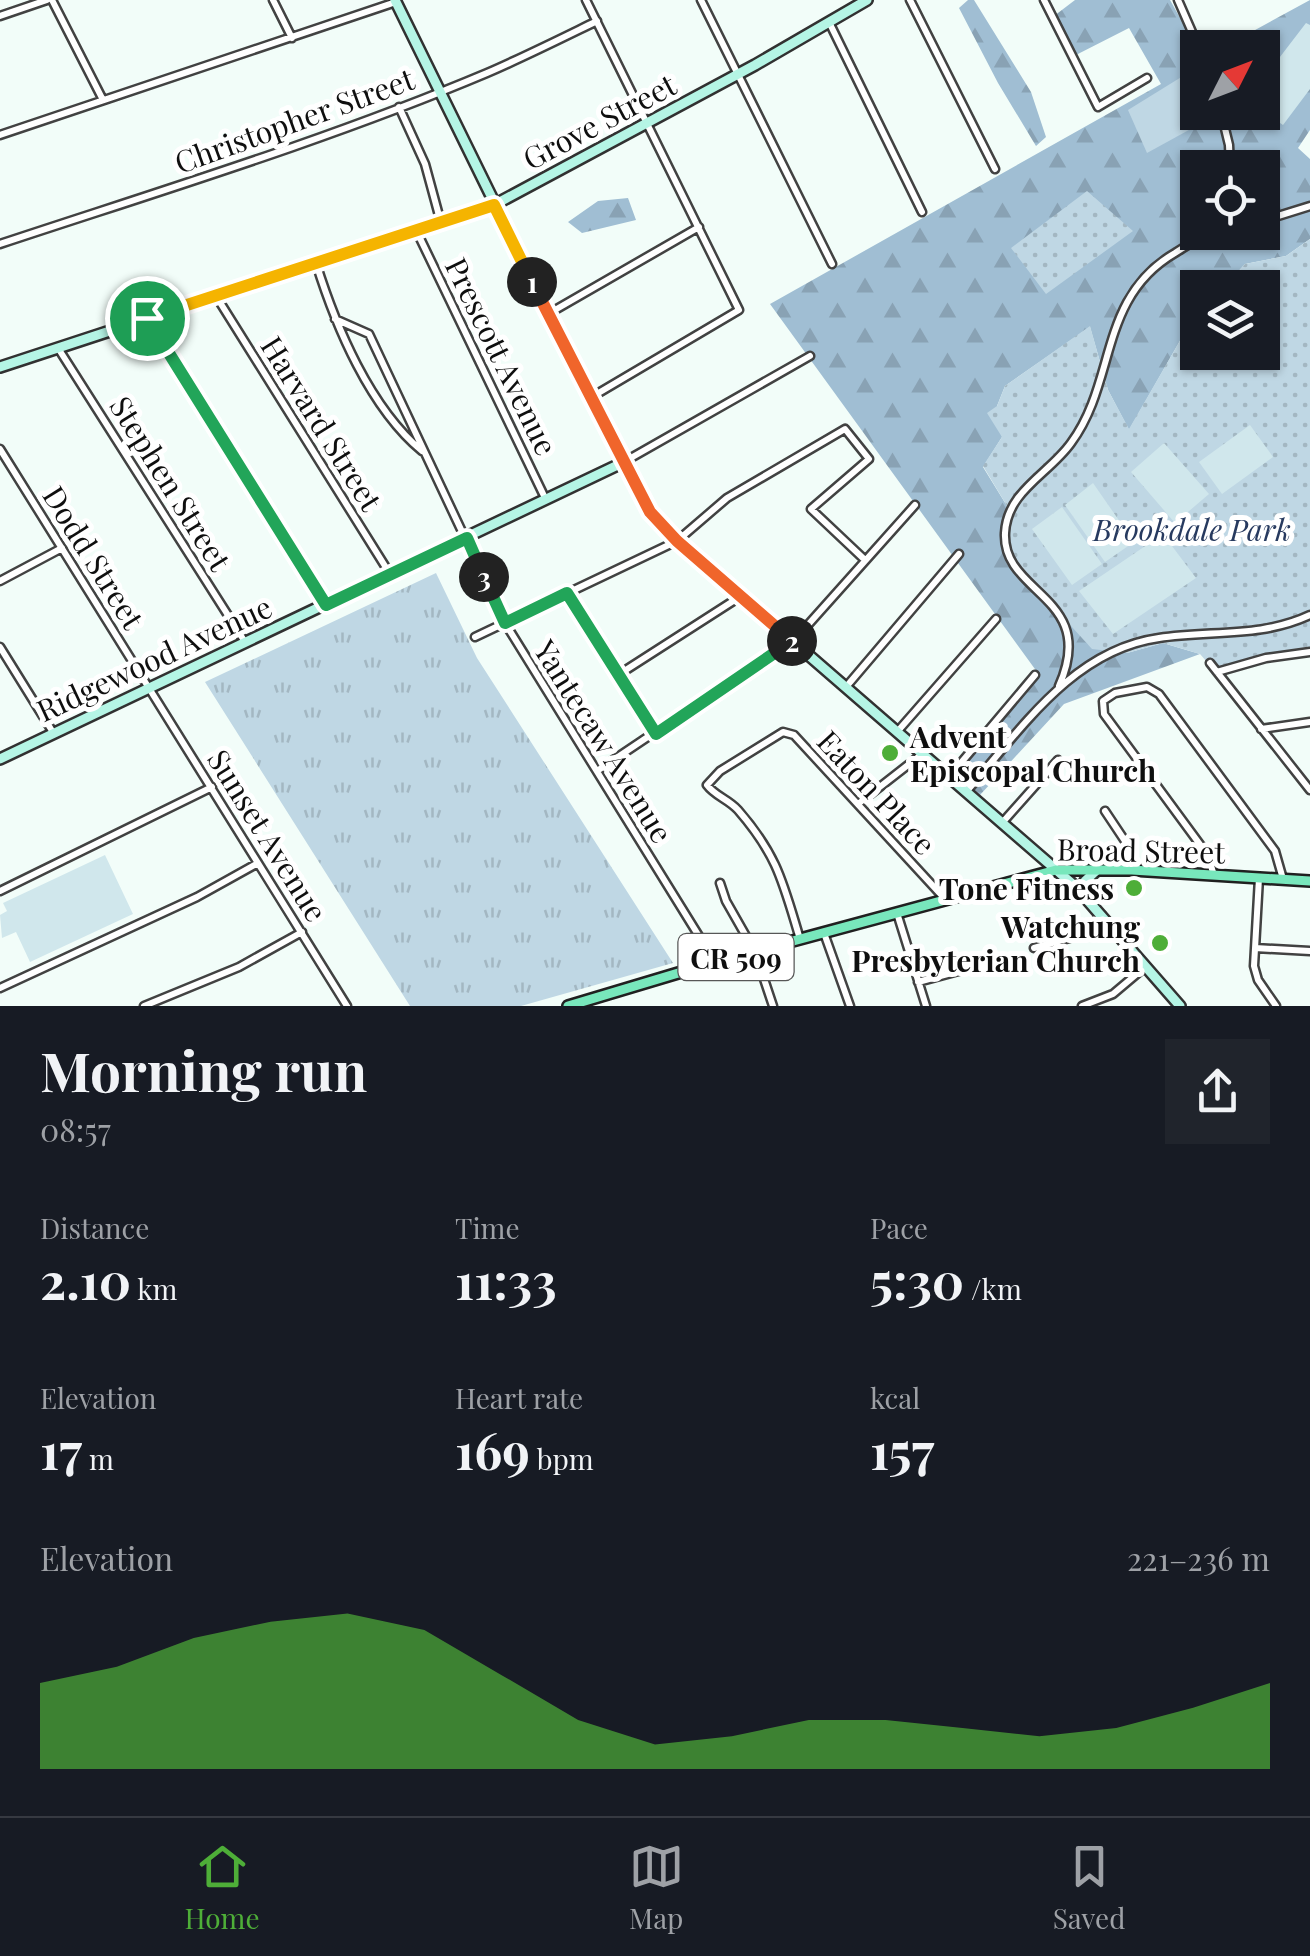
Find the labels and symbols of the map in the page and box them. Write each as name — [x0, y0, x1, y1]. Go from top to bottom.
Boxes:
north arrow — [1180, 30, 1280, 130]
street label: Christopher Street — [169, 58, 420, 182]
street label: Grove Street — [516, 64, 683, 178]
street label: Prescott Avenue — [437, 251, 567, 461]
pin: 1 — [507, 257, 557, 307]
pin — [105, 276, 190, 361]
street label: Harvard Street — [252, 328, 392, 518]
street label: Stephen Street — [102, 388, 241, 578]
street label: Dodd Street — [34, 478, 154, 636]
park label: Brookdale Park — [1092, 509, 1291, 549]
pin: 3 — [459, 552, 509, 602]
street label: Ridgewood Avenue — [30, 586, 278, 730]
pin: 2 — [767, 616, 817, 666]
street label: Yantecaw Avenue — [525, 631, 682, 850]
place label: Advent Episcopal Church — [909, 716, 1156, 790]
street label: Eaton Place — [809, 721, 945, 863]
street label: Sunset Avenue — [199, 741, 337, 929]
marker: Advent Episcopal Church — [879, 742, 901, 764]
street label: Broad Street — [1057, 829, 1226, 871]
place label: Tone Fitness — [939, 868, 1114, 908]
marker: Tone Fitness — [1123, 877, 1145, 899]
place label: Watchung Presbyterian Church — [851, 906, 1140, 980]
marker: Watchung Presbyterian Church — [1149, 932, 1171, 954]
road number: CR 509 — [678, 934, 794, 980]

